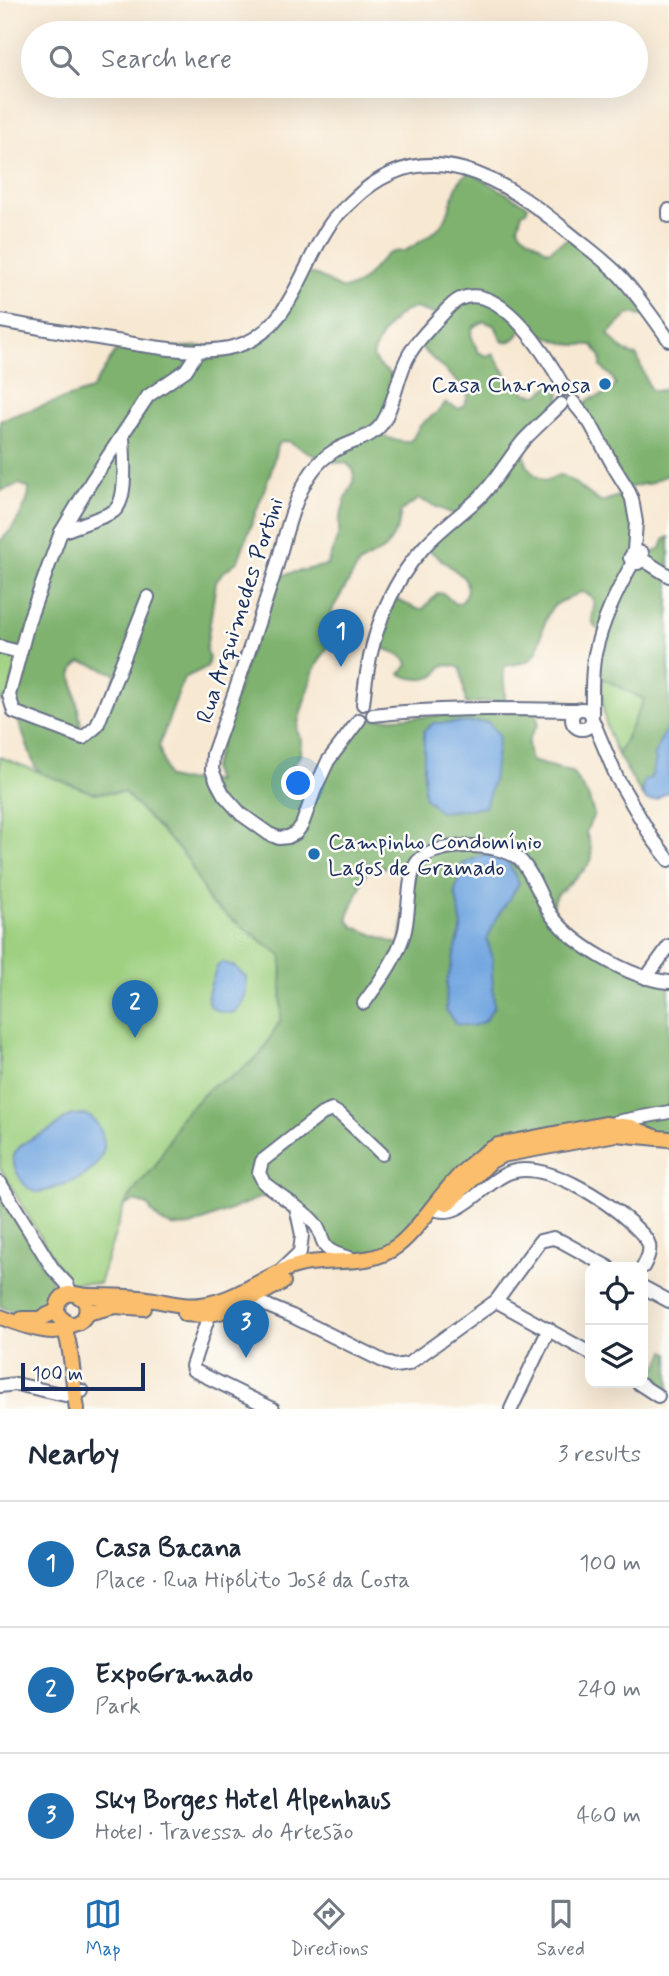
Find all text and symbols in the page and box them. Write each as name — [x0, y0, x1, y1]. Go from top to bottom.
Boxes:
search box — [21, 21, 648, 98]
icon: search — [45, 41, 83, 79]
text: Search here — [101, 43, 232, 77]
place label: Casa Charmosa — [431, 371, 591, 401]
marker: Casa Charmosa — [597, 376, 613, 392]
street label: Rua Arquimedes Portini — [190, 494, 292, 727]
pin: 1 — [318, 609, 364, 667]
your location — [281, 766, 315, 800]
place label: Campinho Condomínio Lagos de Gramado — [328, 828, 542, 886]
marker: Campinho Condomínio Lagos de Gramado — [306, 846, 322, 862]
pin: 2 — [112, 980, 158, 1038]
map controls — [585, 1262, 648, 1388]
button: locate — [585, 1262, 648, 1325]
pin: 3 — [223, 1300, 269, 1358]
button: layers — [585, 1325, 648, 1388]
scale bar — [21, 1360, 145, 1392]
text: 100 m — [32, 1362, 83, 1387]
text: Nearby — [28, 1435, 119, 1474]
text: 3 results — [558, 1440, 641, 1470]
text: Casa Bacana — [95, 1532, 242, 1566]
text: 1 — [46, 1549, 56, 1579]
text: 100 m — [579, 1549, 641, 1579]
text: Place · Rua Hipólito José da Costa — [95, 1566, 410, 1596]
text: ExpoGramado — [95, 1658, 253, 1692]
text: 2 — [45, 1675, 57, 1705]
text: 240 m — [577, 1675, 641, 1705]
text: Park — [95, 1692, 141, 1722]
text: Sky Borges Hotel Alpenhaus — [95, 1784, 391, 1818]
text: 3 — [46, 1801, 56, 1831]
text: 460 m — [577, 1801, 641, 1831]
text: Hotel · Travessa do Artesão — [95, 1818, 353, 1848]
tab: Map — [84, 1895, 122, 1962]
tab: Directions — [290, 1895, 369, 1962]
tab: Saved — [537, 1895, 585, 1962]

